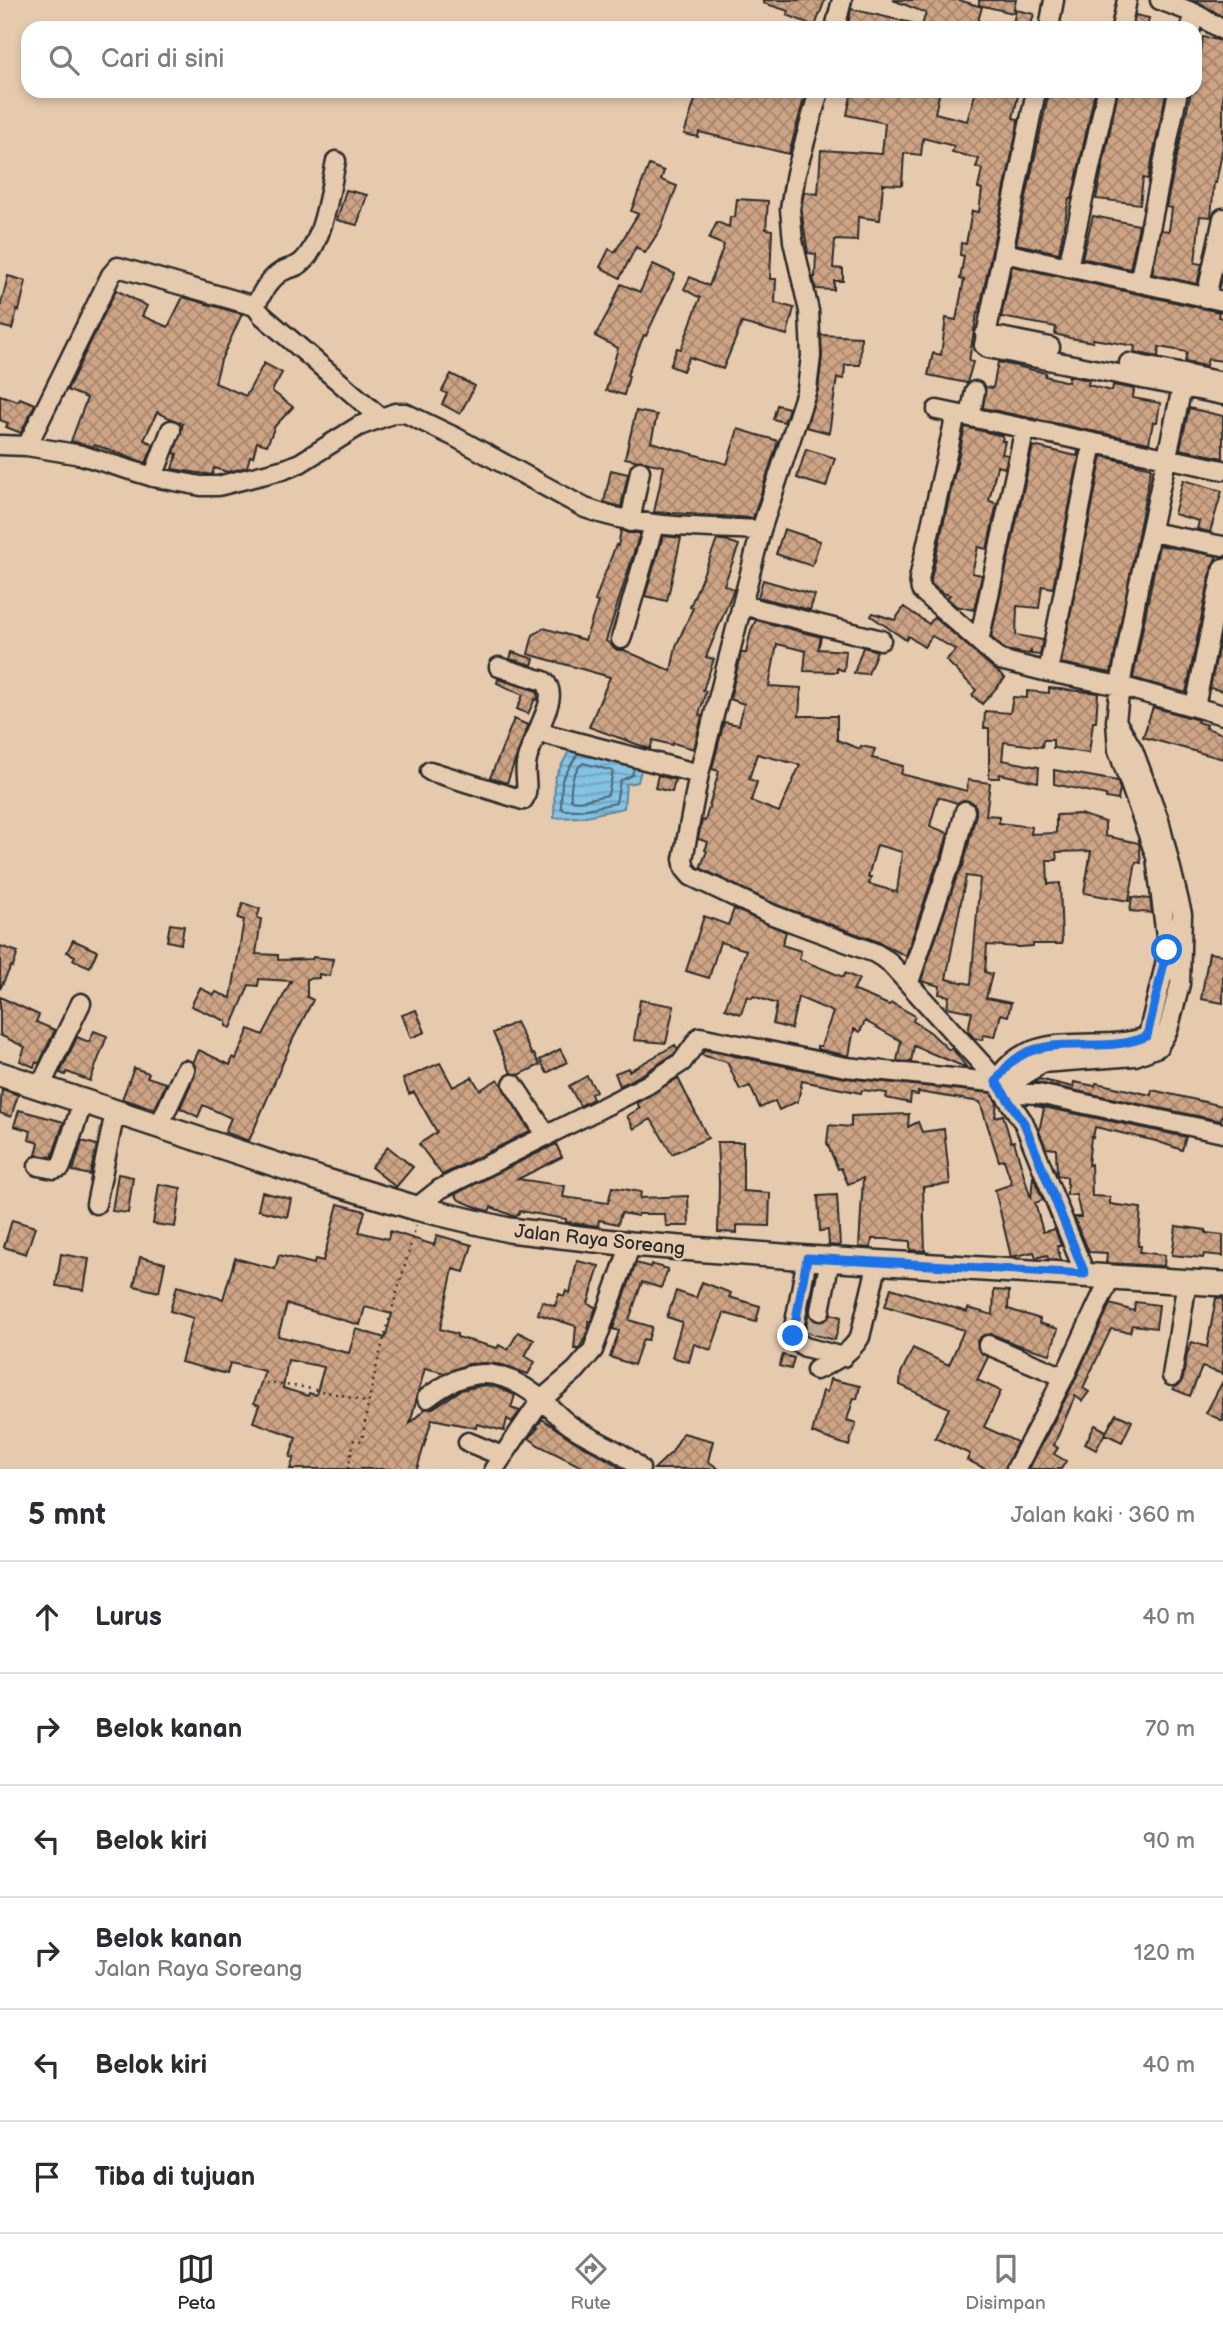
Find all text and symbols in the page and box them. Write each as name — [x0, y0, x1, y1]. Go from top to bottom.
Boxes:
search box — [21, 21, 1202, 98]
icon: search — [45, 41, 83, 79]
text: Cari di sini — [101, 44, 224, 75]
route start — [1151, 934, 1182, 965]
street label: Jalan Raya Soreang — [513, 1220, 686, 1261]
route end — [777, 1320, 808, 1351]
text: 5 mnt — [28, 1497, 106, 1533]
text: Jalan kaki · 360 m — [1011, 1501, 1195, 1529]
icon: ahead — [28, 1598, 66, 1636]
text: Lurus — [95, 1602, 162, 1633]
text: 40 m — [1142, 1603, 1195, 1631]
icon: right — [28, 1710, 66, 1748]
text: Belok kanan — [95, 1714, 242, 1745]
text: 70 m — [1145, 1715, 1195, 1743]
icon: left — [28, 1822, 66, 1860]
text: Belok kiri — [95, 1826, 207, 1857]
text: 90 m — [1143, 1827, 1195, 1855]
text: Belok kanan — [95, 1924, 242, 1955]
icon: right — [28, 1934, 66, 1972]
text: 120 m — [1134, 1939, 1195, 1967]
text: Jalan Raya Soreang — [95, 1955, 302, 1983]
icon: left — [28, 2046, 66, 2084]
text: Belok kiri — [95, 2050, 207, 2081]
text: 40 m — [1142, 2051, 1195, 2079]
icon: arrive — [28, 2158, 66, 2196]
text: Tiba di tujuan — [95, 2162, 255, 2193]
tab: Peta — [177, 2250, 216, 2315]
tab: Rute — [570, 2250, 611, 2315]
tab: Disimpan — [965, 2250, 1046, 2315]

